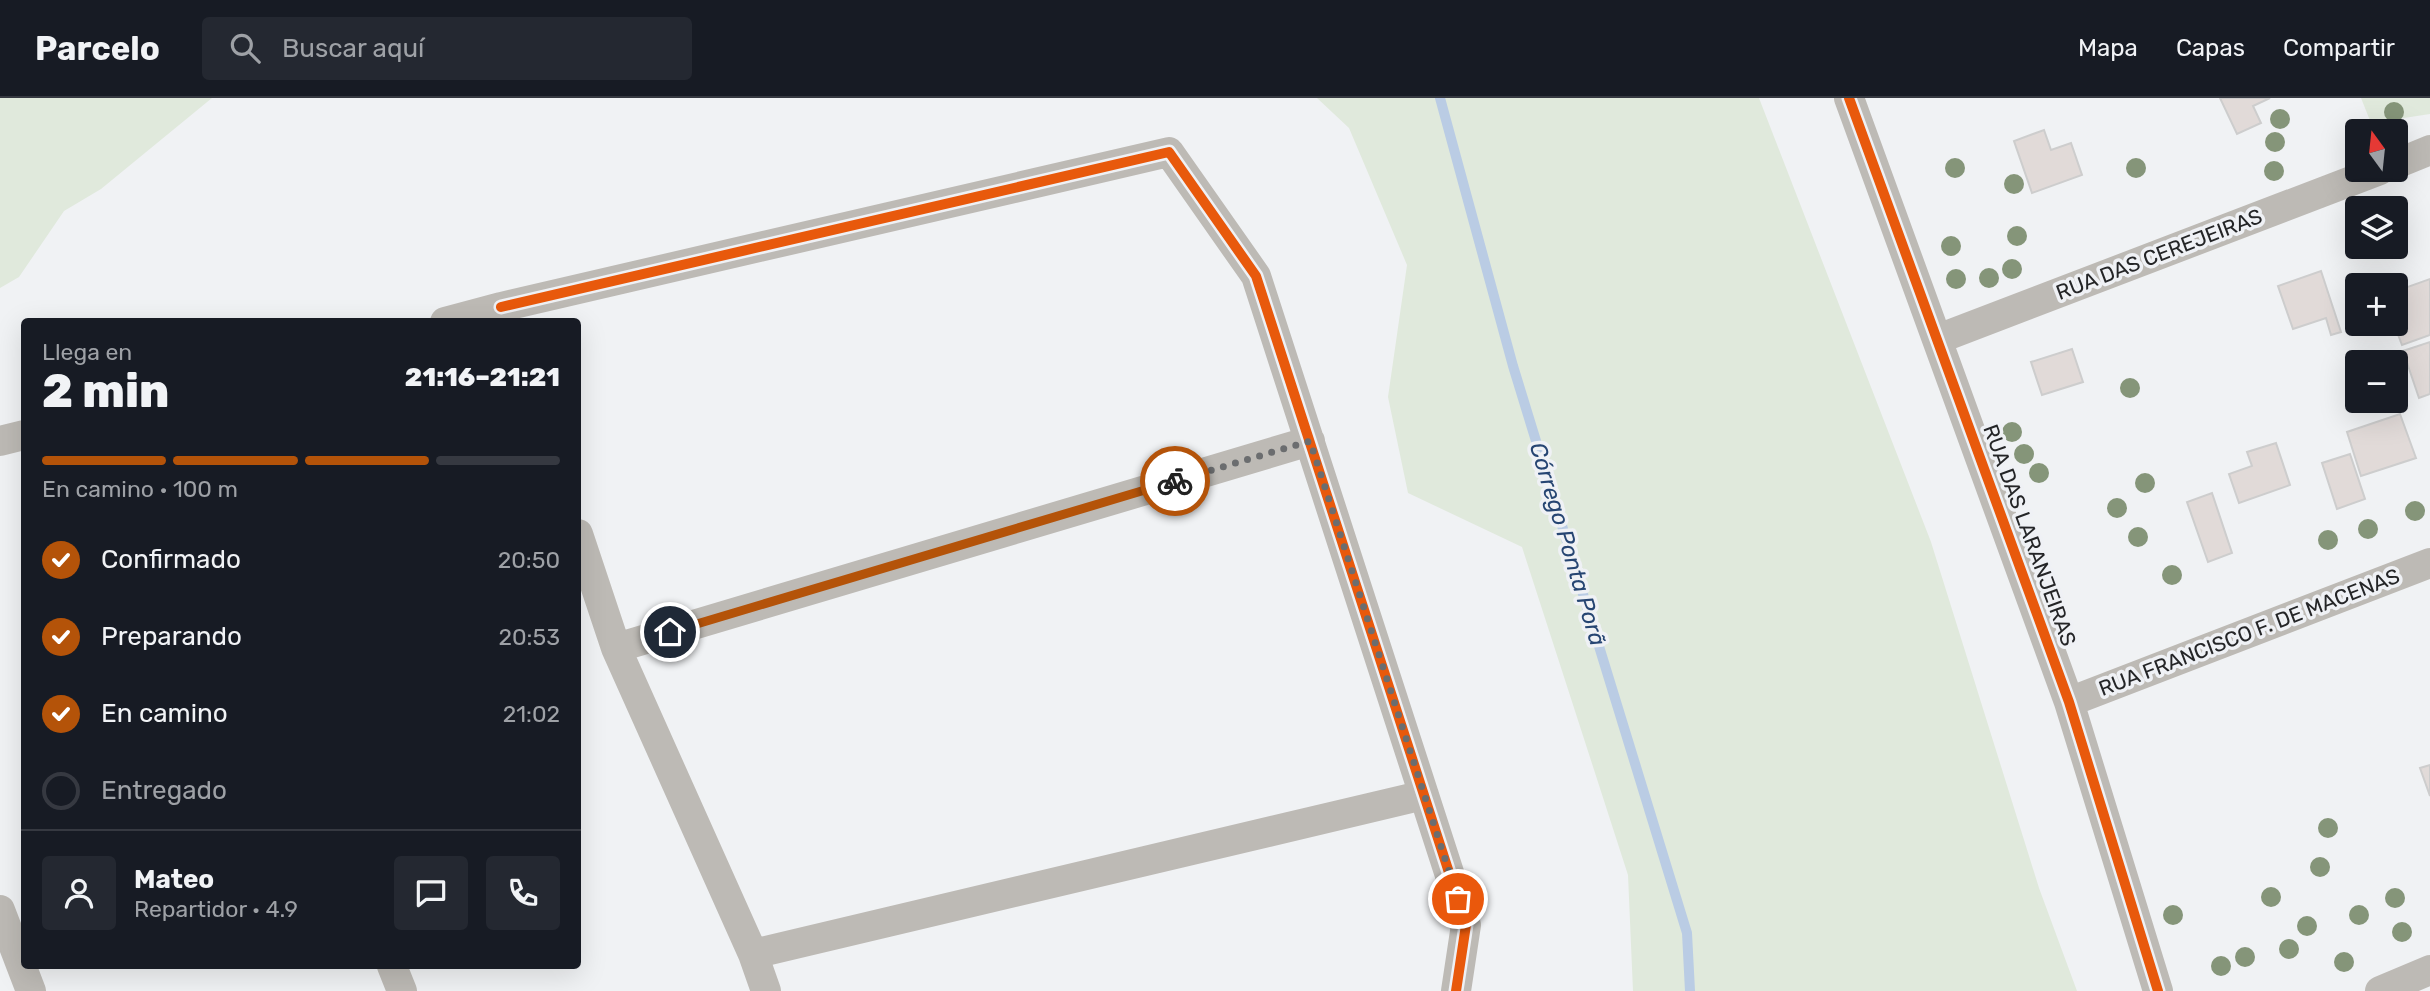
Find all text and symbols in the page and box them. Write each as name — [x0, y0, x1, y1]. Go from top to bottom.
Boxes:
search box — [202, 17, 692, 80]
text: Parcelo — [35, 29, 160, 68]
icon: search — [226, 29, 264, 67]
text: Buscar aquí — [282, 33, 424, 64]
text: Mapa — [2078, 34, 2138, 62]
text: Capas — [2176, 34, 2245, 62]
text: Compartir — [2283, 34, 2395, 62]
north arrow — [2345, 119, 2408, 182]
map controls — [2345, 119, 2408, 413]
button: layers — [2345, 196, 2408, 259]
street label: RUA DAS CEREJEIRAS — [2052, 203, 2266, 305]
button: + — [2345, 273, 2408, 336]
text: Llega en — [42, 338, 132, 366]
button: − — [2345, 350, 2408, 413]
text: 21:16–21:21 — [405, 362, 560, 393]
text: 2 min — [42, 364, 169, 419]
street label: RUA DAS LARANJEIRAS — [1978, 421, 2082, 649]
water label: Córrego Ponta Porã — [1524, 439, 1612, 649]
courier — [1140, 446, 1210, 516]
icon: bike — [1156, 462, 1194, 500]
text: En camino · 100 m — [42, 475, 238, 503]
icon: check — [42, 541, 80, 579]
text: Confirmado — [101, 544, 241, 575]
text: 20:50 — [498, 546, 560, 574]
street label: RUA FRANCISCO F. DE MACENAS — [2095, 563, 2403, 701]
pin — [640, 602, 700, 662]
icon: home — [651, 613, 689, 651]
icon: check — [42, 618, 80, 656]
text: Preparando — [101, 621, 242, 652]
text: 20:53 — [499, 623, 560, 651]
icon: check — [42, 695, 80, 733]
text: En camino — [101, 698, 228, 729]
text: 21:02 — [503, 700, 560, 728]
text: Entregado — [101, 775, 227, 806]
button: person — [42, 856, 116, 930]
button: chat — [394, 856, 468, 930]
button: phone — [486, 856, 560, 930]
text: Mateo — [134, 864, 214, 895]
pin — [1428, 869, 1488, 929]
icon: bag — [1439, 880, 1477, 918]
text: Repartidor · 4.9 — [134, 895, 298, 923]

